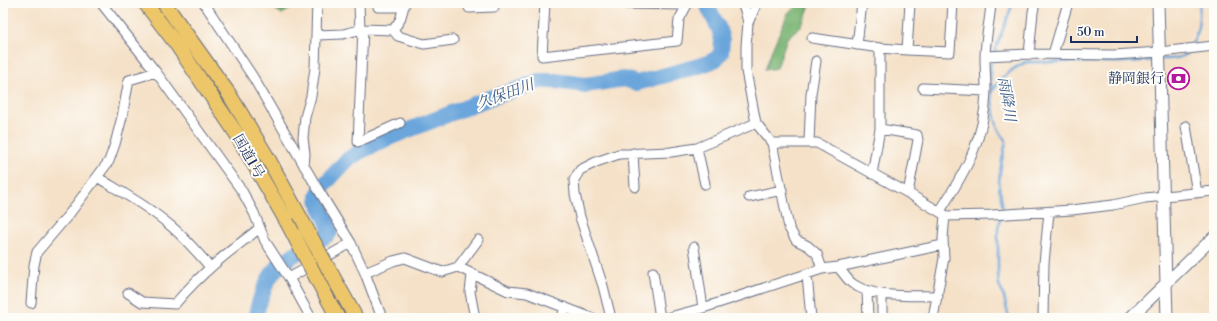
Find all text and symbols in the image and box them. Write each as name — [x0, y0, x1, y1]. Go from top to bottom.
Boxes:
scale bar — [1071, 18, 1137, 44]
text: 50 m — [1077, 25, 1105, 40]
bank icon: 静岡銀行 — [1166, 65, 1192, 91]
place label: 静岡銀行 — [1108, 70, 1164, 88]
water label: 久保田川 — [474, 75, 538, 114]
water label: 雨降川 — [994, 75, 1020, 125]
street label: 国道1号 — [228, 131, 268, 182]

